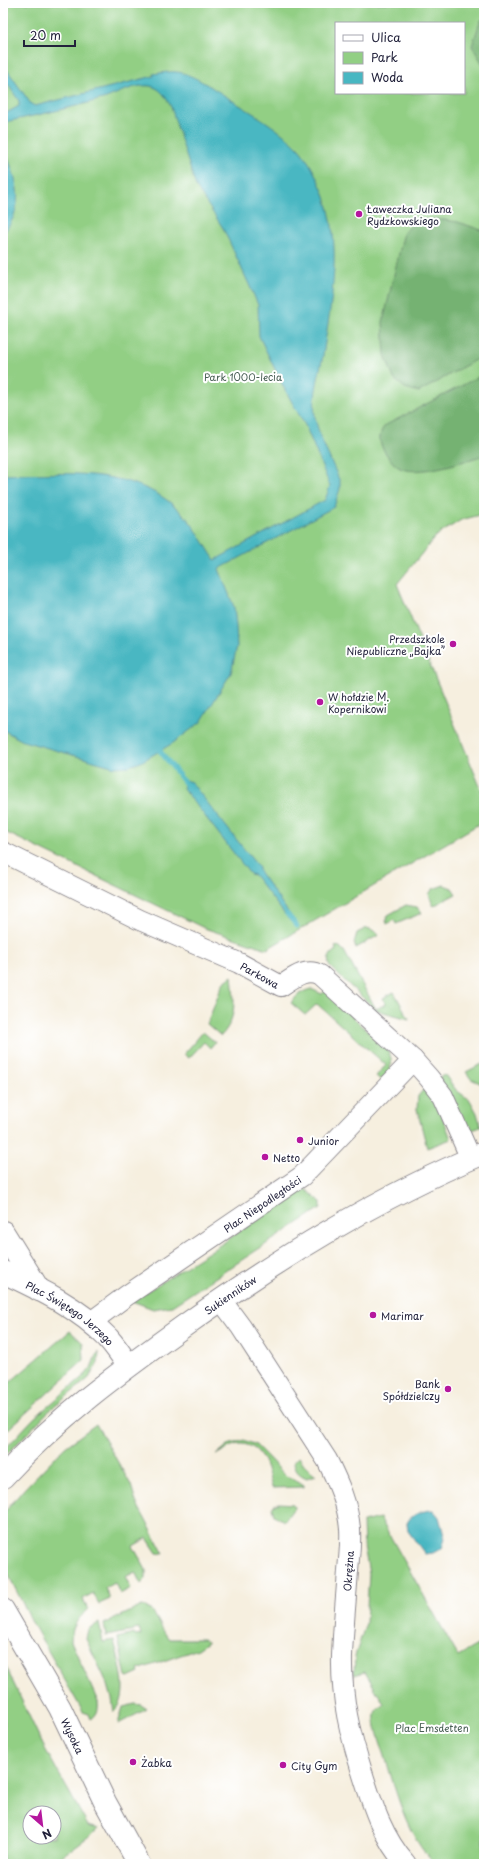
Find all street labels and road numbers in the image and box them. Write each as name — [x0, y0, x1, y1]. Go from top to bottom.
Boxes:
street label: Parkowa — [238, 958, 283, 992]
street label: Plac Niepodległości — [220, 1171, 304, 1235]
street label: Sukienników — [201, 1271, 260, 1317]
street label: Plac Świętego Jerzego — [24, 1277, 118, 1348]
street label: Okrężna — [339, 1549, 357, 1592]
street label: Wysoka — [58, 1715, 89, 1757]

